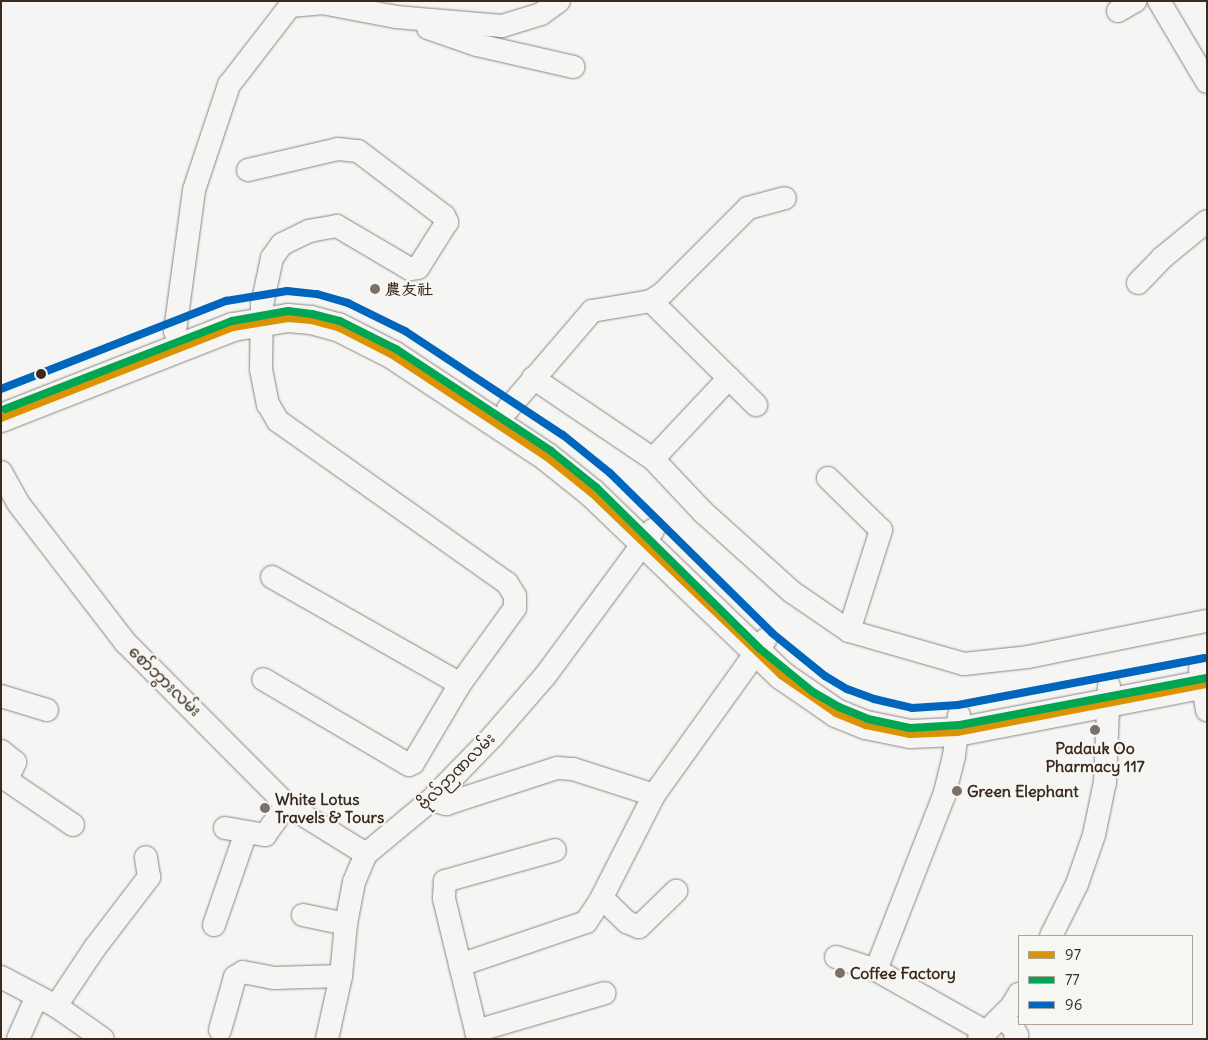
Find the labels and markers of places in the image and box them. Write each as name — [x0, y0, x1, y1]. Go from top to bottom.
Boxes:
place label: 農友社 — [385, 279, 433, 299]
marker: 農友社 — [369, 283, 381, 295]
unlabelled marker — [36, 369, 46, 379]
marker: Padauk Oo Pharmacy 117 — [1089, 724, 1101, 736]
place label: Padauk Oo Pharmacy 117 — [1045, 738, 1145, 776]
place label: Green Elephant — [967, 781, 1079, 801]
marker: Green Elephant — [951, 785, 963, 797]
place label: White Lotus Travels & Tours — [275, 789, 384, 827]
marker: White Lotus Travels & Tours — [259, 802, 271, 814]
place label: Coffee Factory — [850, 963, 956, 983]
marker: Coffee Factory — [834, 967, 846, 979]

